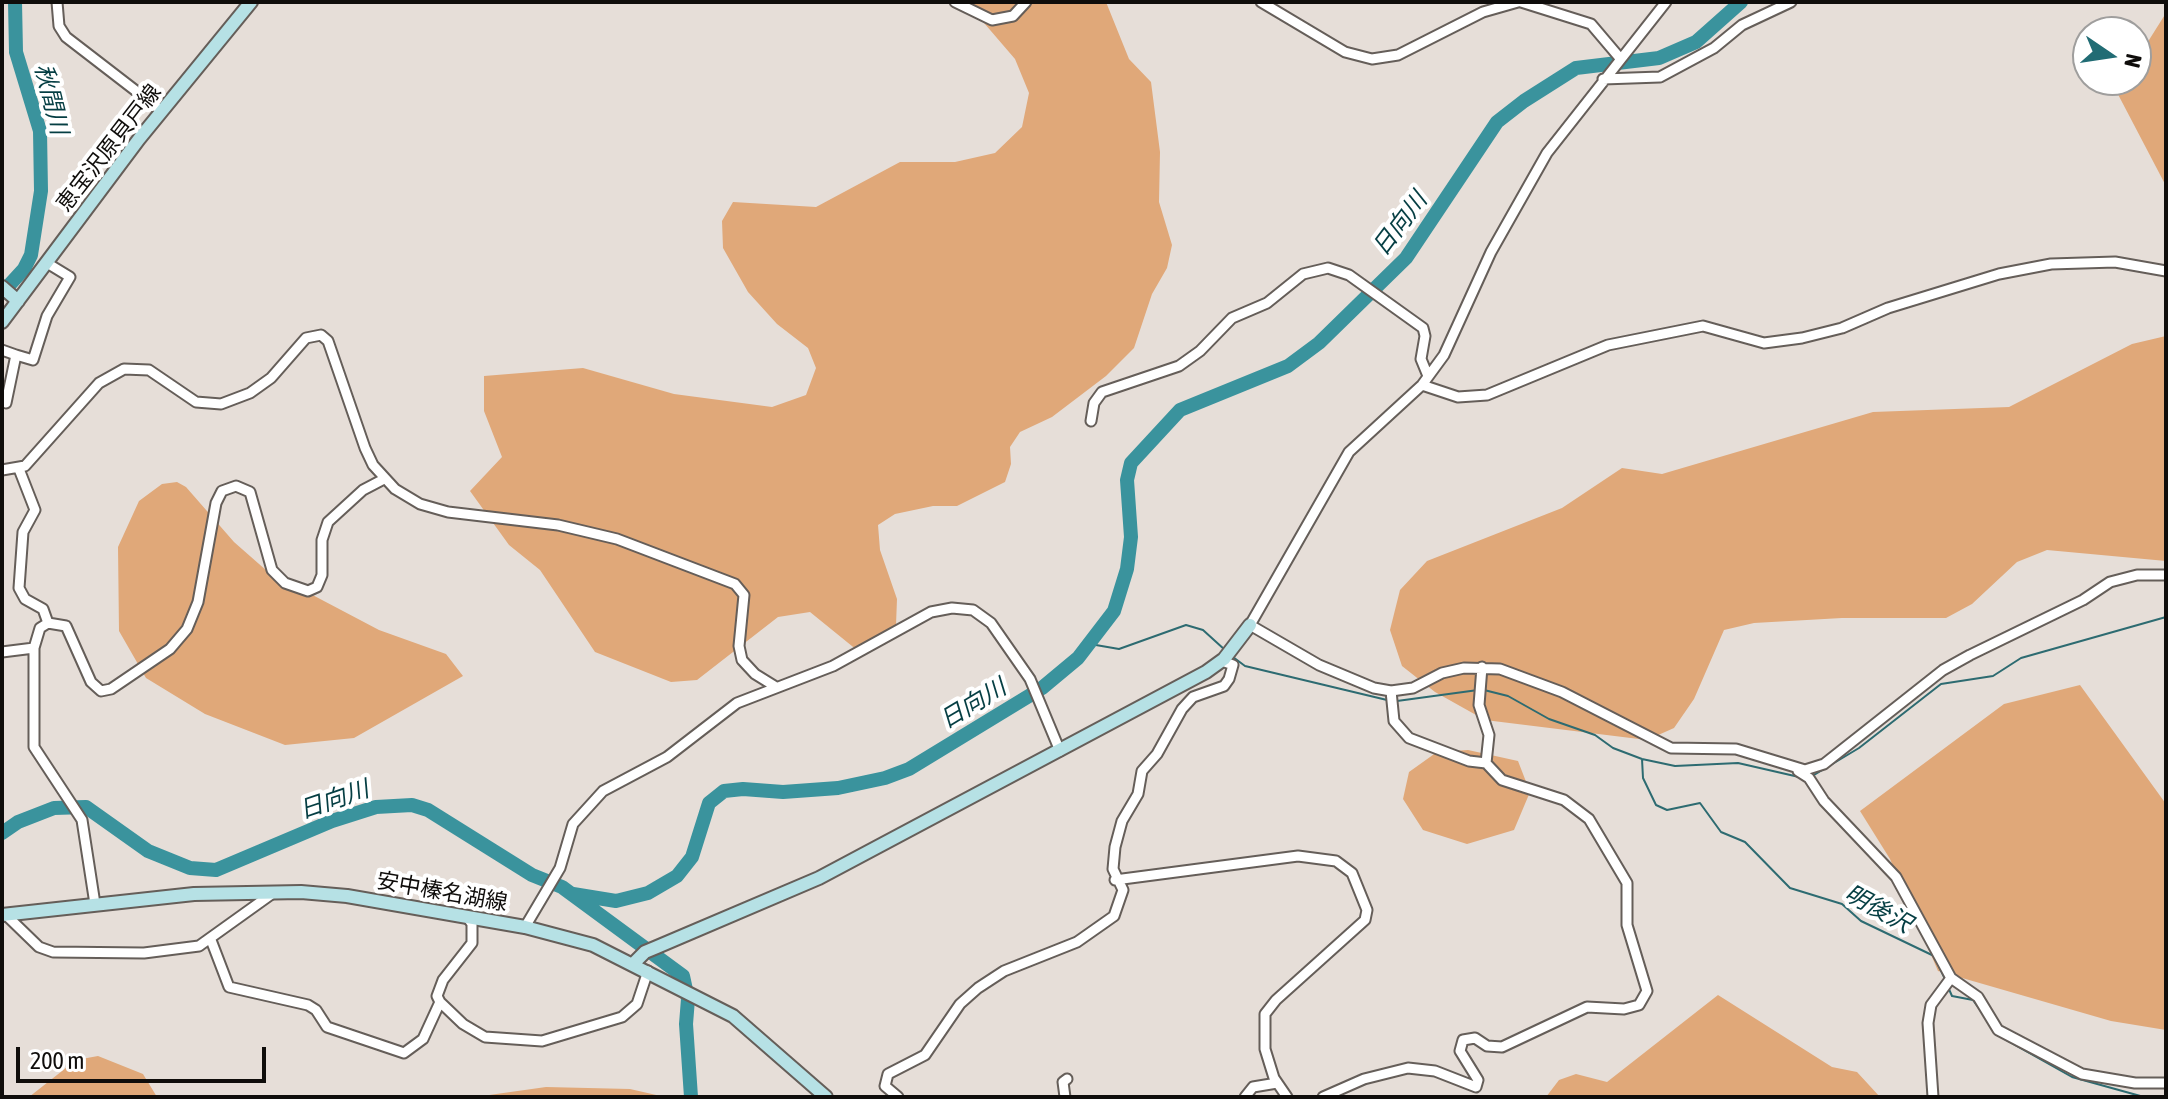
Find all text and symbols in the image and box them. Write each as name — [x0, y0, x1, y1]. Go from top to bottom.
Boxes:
north arrow — [2072, 16, 2152, 96]
text: N — [2119, 52, 2148, 70]
water label: 秋間川 — [28, 61, 74, 137]
street label: 恵宝沢原貝戸線 — [51, 79, 167, 217]
water label: 日向川 — [1367, 187, 1433, 261]
water label: 日向川 — [935, 673, 1011, 735]
water label: 日向川 — [295, 775, 373, 825]
street label: 安中榛名湖線 — [375, 868, 509, 916]
water label: 明後沢 — [1840, 879, 1916, 939]
scale bar — [20, 1031, 270, 1081]
text: 200 m — [30, 1047, 84, 1074]

